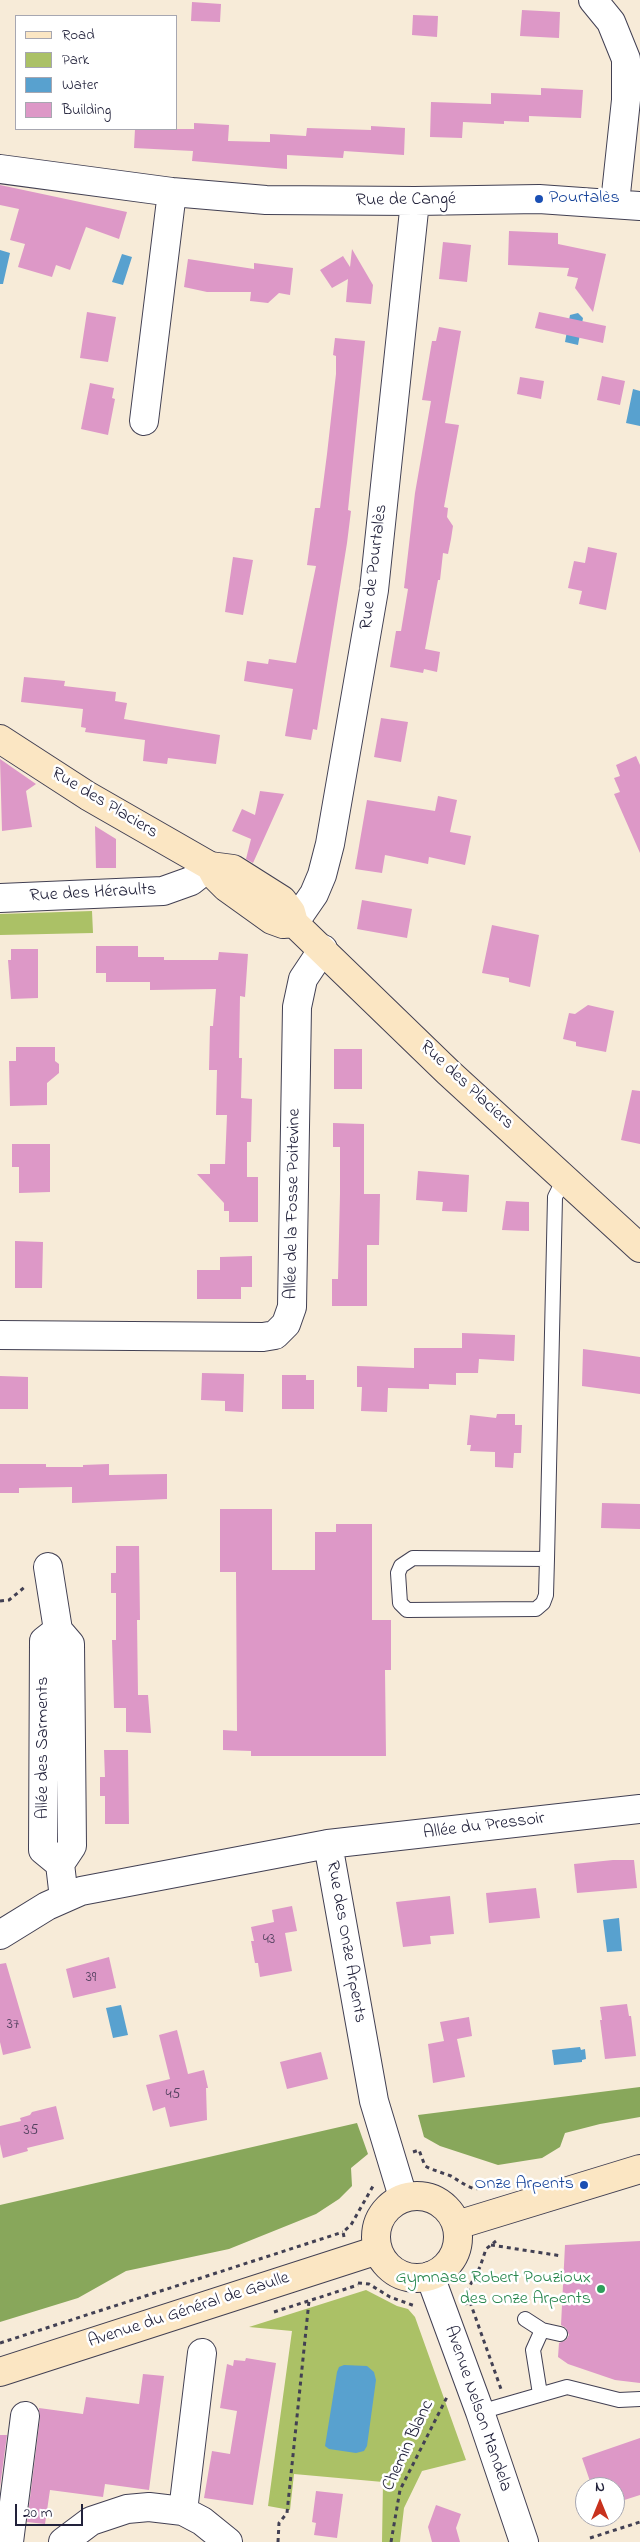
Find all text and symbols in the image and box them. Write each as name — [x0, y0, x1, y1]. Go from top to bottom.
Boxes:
legend — [15, 15, 178, 130]
text: Road — [62, 24, 95, 46]
text: Park — [62, 49, 89, 71]
text: Water — [62, 74, 98, 96]
text: Building — [62, 99, 111, 121]
place label: Pourtalès — [549, 188, 620, 210]
street label: Rue de Cangé — [356, 189, 456, 213]
marker: Pourtalès — [533, 193, 545, 205]
street label: Rue de Pourtalès — [357, 503, 393, 631]
street label: Rue des Placiers — [47, 764, 161, 844]
street label: Rue des Héraults — [29, 880, 157, 908]
street label: Rue des Placiers — [414, 1037, 518, 1135]
street label: Allée de la Fosse Poitevine — [282, 1108, 306, 1300]
street label: Allée des Sarments — [33, 1677, 55, 1819]
street label: Allée du Pressoir — [422, 1809, 546, 1845]
street label: Rue des Onze Arpents — [320, 1859, 370, 2025]
house number: 43 — [263, 1932, 275, 1950]
house number: 39 — [86, 1970, 96, 1988]
house number: 37 — [7, 2017, 19, 2035]
house number: 45 — [166, 2087, 180, 2105]
house number: 35 — [24, 2123, 38, 2141]
place label: Onze Arpents — [475, 2174, 574, 2196]
marker: Onze Arpents — [578, 2179, 590, 2191]
street label: Avenue du Général de Gaulle — [86, 2268, 292, 2354]
place label: Gymnase Robert Pouzioux des Onze Arpents — [396, 2268, 591, 2310]
marker: Gymnase Robert Pouzioux des Onze Arpents — [595, 2283, 607, 2295]
street label: Avenue Nelson Mandela — [438, 2323, 516, 2495]
street label: Chemin Blanc — [379, 2397, 439, 2495]
north arrow — [575, 2477, 625, 2527]
text: N — [595, 2477, 605, 2498]
scale bar — [18, 2494, 85, 2526]
text: 20 m — [23, 2502, 52, 2524]

